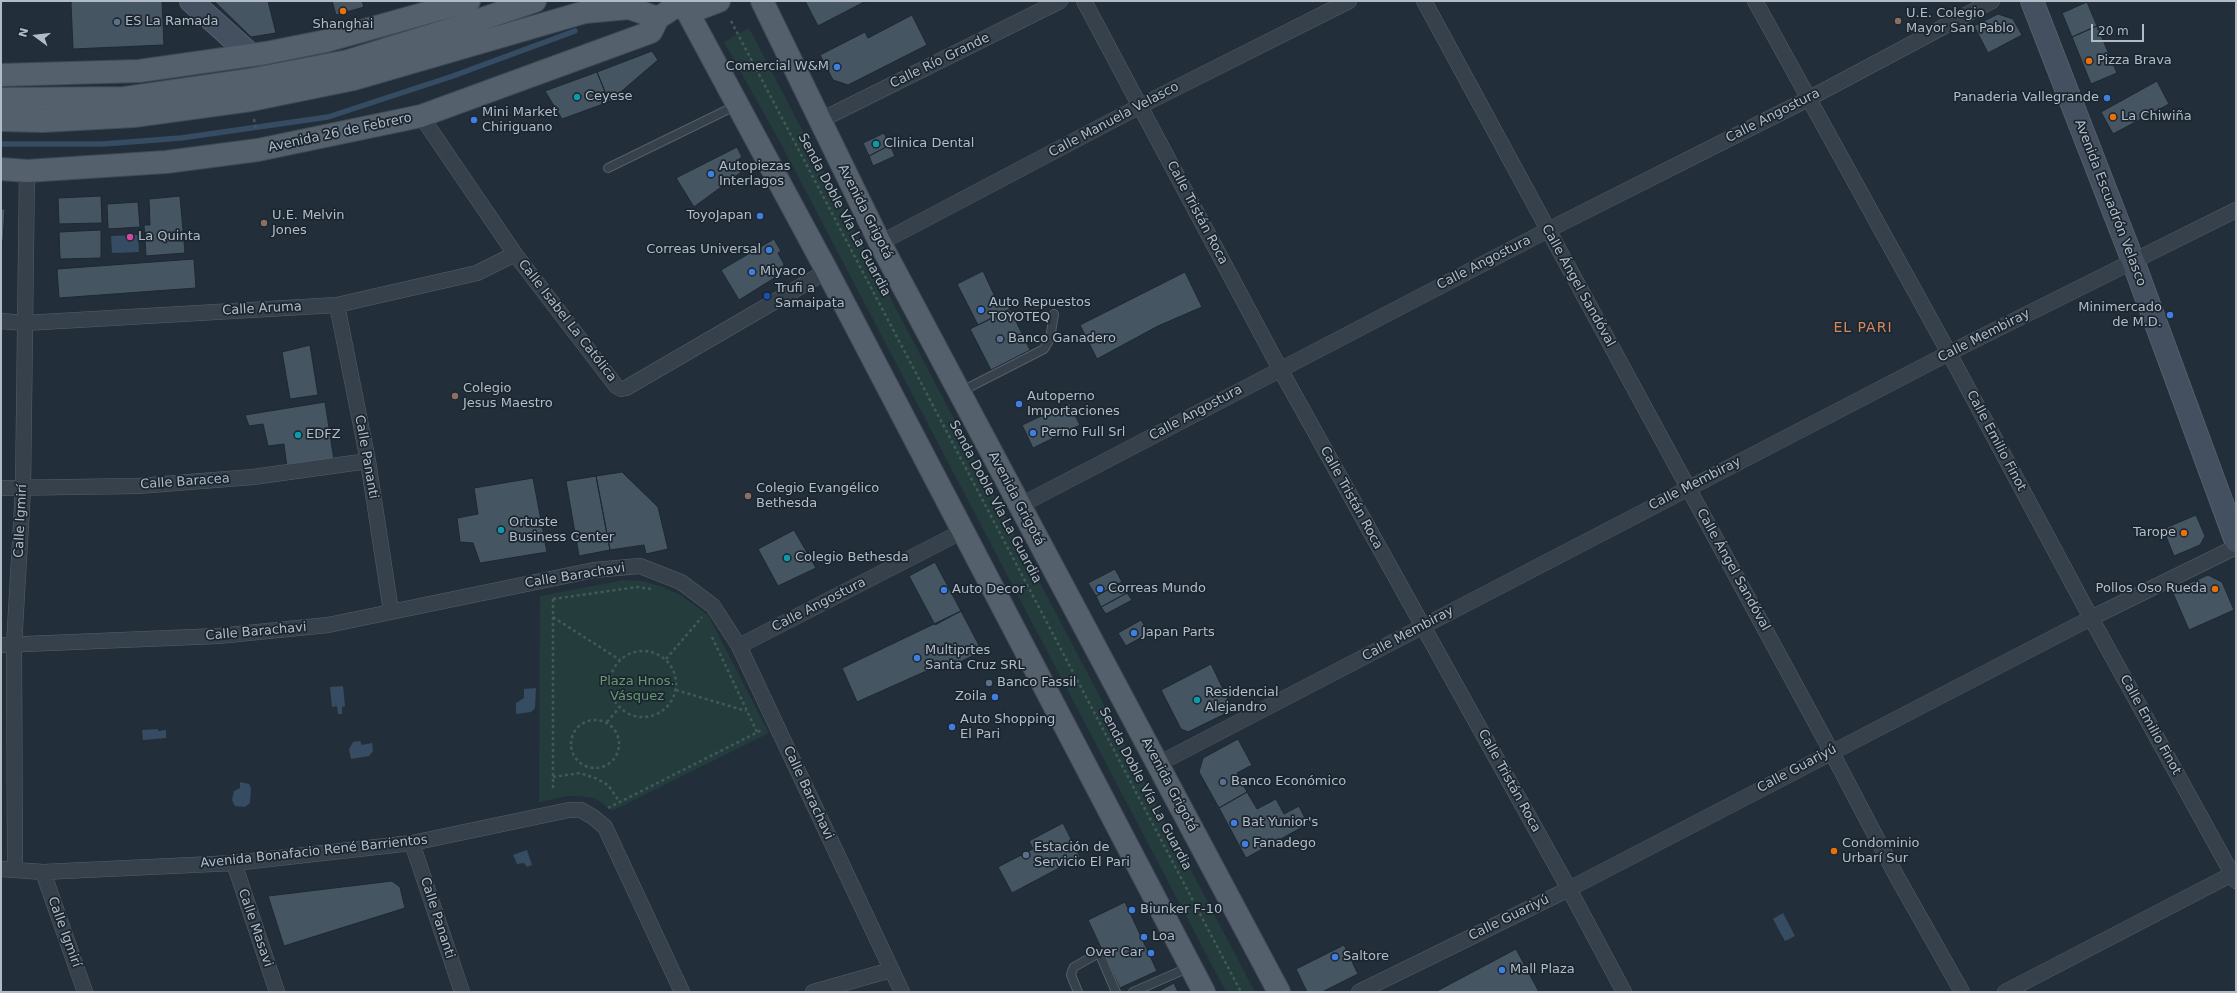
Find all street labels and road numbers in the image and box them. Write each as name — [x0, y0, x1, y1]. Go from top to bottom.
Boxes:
street label: Calle Río Grande — [888, 30, 992, 92]
street label: Calle Manuela Velasco — [1046, 79, 1182, 161]
street label: Calle Angostura — [1724, 86, 1822, 146]
street label: Avenida 26 de Febrero — [267, 110, 413, 156]
street label: Avenida Escuadrón Velasco — [2071, 117, 2149, 289]
street label: Senda Doble Vía La Guardia — [794, 131, 894, 299]
street label: Calle Tristán Roca — [1163, 159, 1231, 267]
street label: Avenida Grigotá — [834, 162, 896, 262]
street label: Calle Ángel Sandóval — [1538, 222, 1618, 350]
street label: Calle Angostura — [1435, 233, 1533, 293]
street label: Calle Isabel La Católica — [514, 257, 620, 385]
street label: Calle Aruma — [222, 299, 302, 319]
street label: Calle Membiray — [1935, 306, 2033, 366]
street label: Calle Angostura — [1147, 382, 1245, 444]
street label: Calle Emilio Finot — [1963, 388, 2029, 494]
street label: Calle Pananti — [351, 414, 381, 500]
street label: Senda Doble Vía La Guardia — [945, 418, 1045, 586]
street label: Calle Tristán Roca — [1316, 444, 1386, 552]
street label: Avenida Grigotá — [985, 449, 1047, 549]
street label: Calle Membiray — [1646, 454, 1744, 514]
street label: Calle Baracea — [140, 471, 230, 493]
street label: Calle Igmirí — [11, 484, 31, 558]
street label: Calle Ángel Sandóval — [1693, 506, 1773, 634]
street label: Calle Barachavi — [524, 560, 626, 592]
street label: Calle Angostura — [770, 575, 868, 635]
street label: Calle Membiray — [1360, 603, 1456, 665]
street label: Calle Barachavi — [205, 620, 307, 644]
street label: Calle Emilio Finot — [2116, 672, 2184, 778]
street label: Senda Doble Vía La Guardia — [1095, 705, 1195, 873]
street label: Calle Tristán Roca — [1474, 727, 1544, 835]
street label: Avenida Grigotá — [1138, 735, 1200, 835]
street label: Calle Guariyú — [1755, 742, 1839, 796]
street label: Calle Barachavi — [780, 744, 836, 842]
street label: Avenida Bonafacio René Barrientos — [200, 832, 428, 872]
street label: Calle Pananti — [416, 875, 458, 961]
street label: Calle Masavi — [234, 887, 276, 969]
street label: Calle Guariyú — [1466, 892, 1552, 944]
street label: Calle Igmirí — [44, 895, 84, 969]

